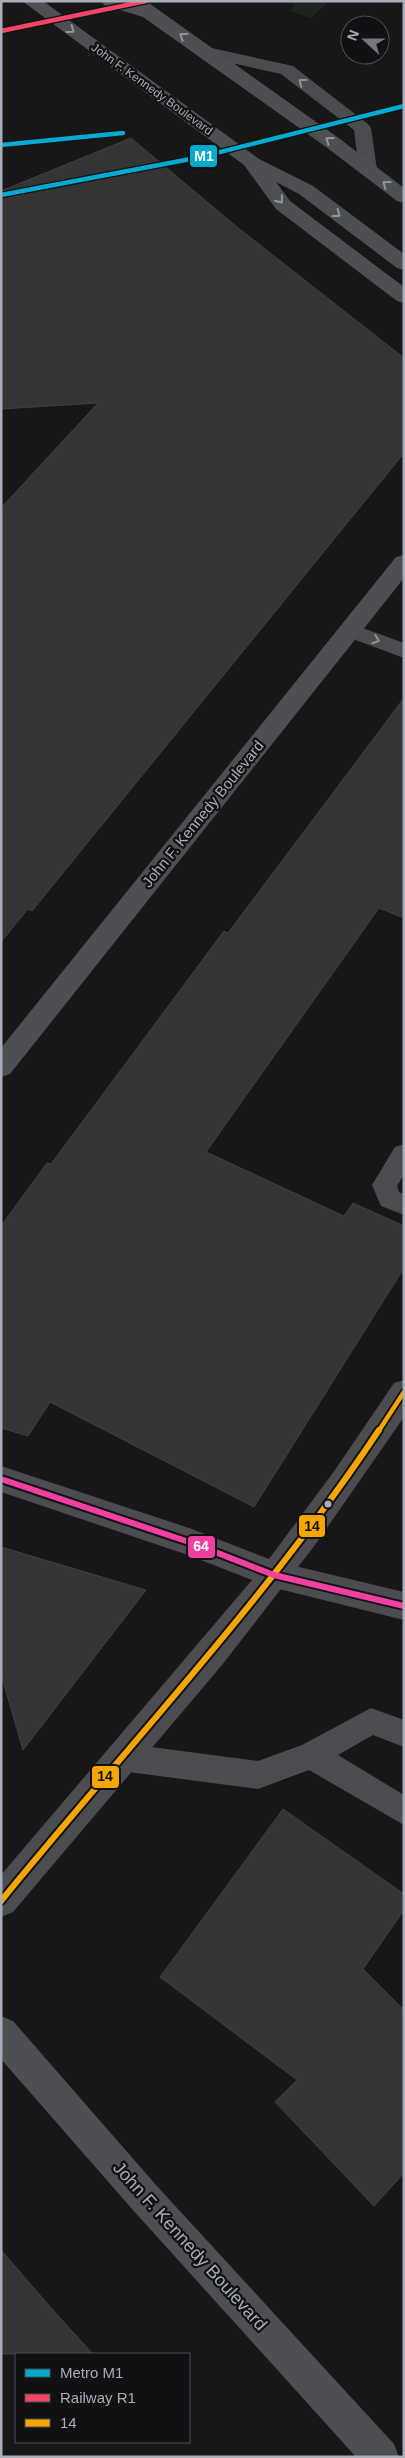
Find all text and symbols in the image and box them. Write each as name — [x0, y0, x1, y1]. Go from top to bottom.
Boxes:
north arrow — [340, 15, 390, 65]
one-way arrow — [65, 24, 75, 33]
text: N — [344, 28, 362, 43]
one-way arrow — [179, 33, 188, 42]
street label: John F. Kennedy Boulevard — [89, 40, 215, 138]
one-way arrow — [299, 79, 308, 87]
one-way arrow — [326, 138, 335, 146]
line badge: M1 — [189, 144, 218, 168]
text: M1 — [194, 148, 214, 164]
one-way arrow — [383, 181, 392, 189]
one-way arrow — [274, 194, 283, 204]
one-way arrow — [331, 208, 340, 216]
one-way arrow — [372, 635, 380, 645]
street label: John F. Kennedy Boulevard — [138, 737, 267, 890]
unlabelled marker — [323, 1499, 333, 1509]
line badge: 14 — [298, 1514, 326, 1538]
text: 14 — [304, 1518, 320, 1534]
line badge: 64 — [187, 1535, 216, 1559]
text: 64 — [193, 1538, 209, 1554]
line badge: 14 — [91, 1765, 120, 1789]
text: 14 — [97, 1768, 113, 1784]
street label: John F. Kennedy Boulevard — [109, 2158, 271, 2334]
legend — [15, 2353, 190, 2443]
text: Metro M1 — [60, 2364, 123, 2381]
text: Railway R1 — [60, 2389, 136, 2406]
text: 14 — [60, 2414, 77, 2431]

